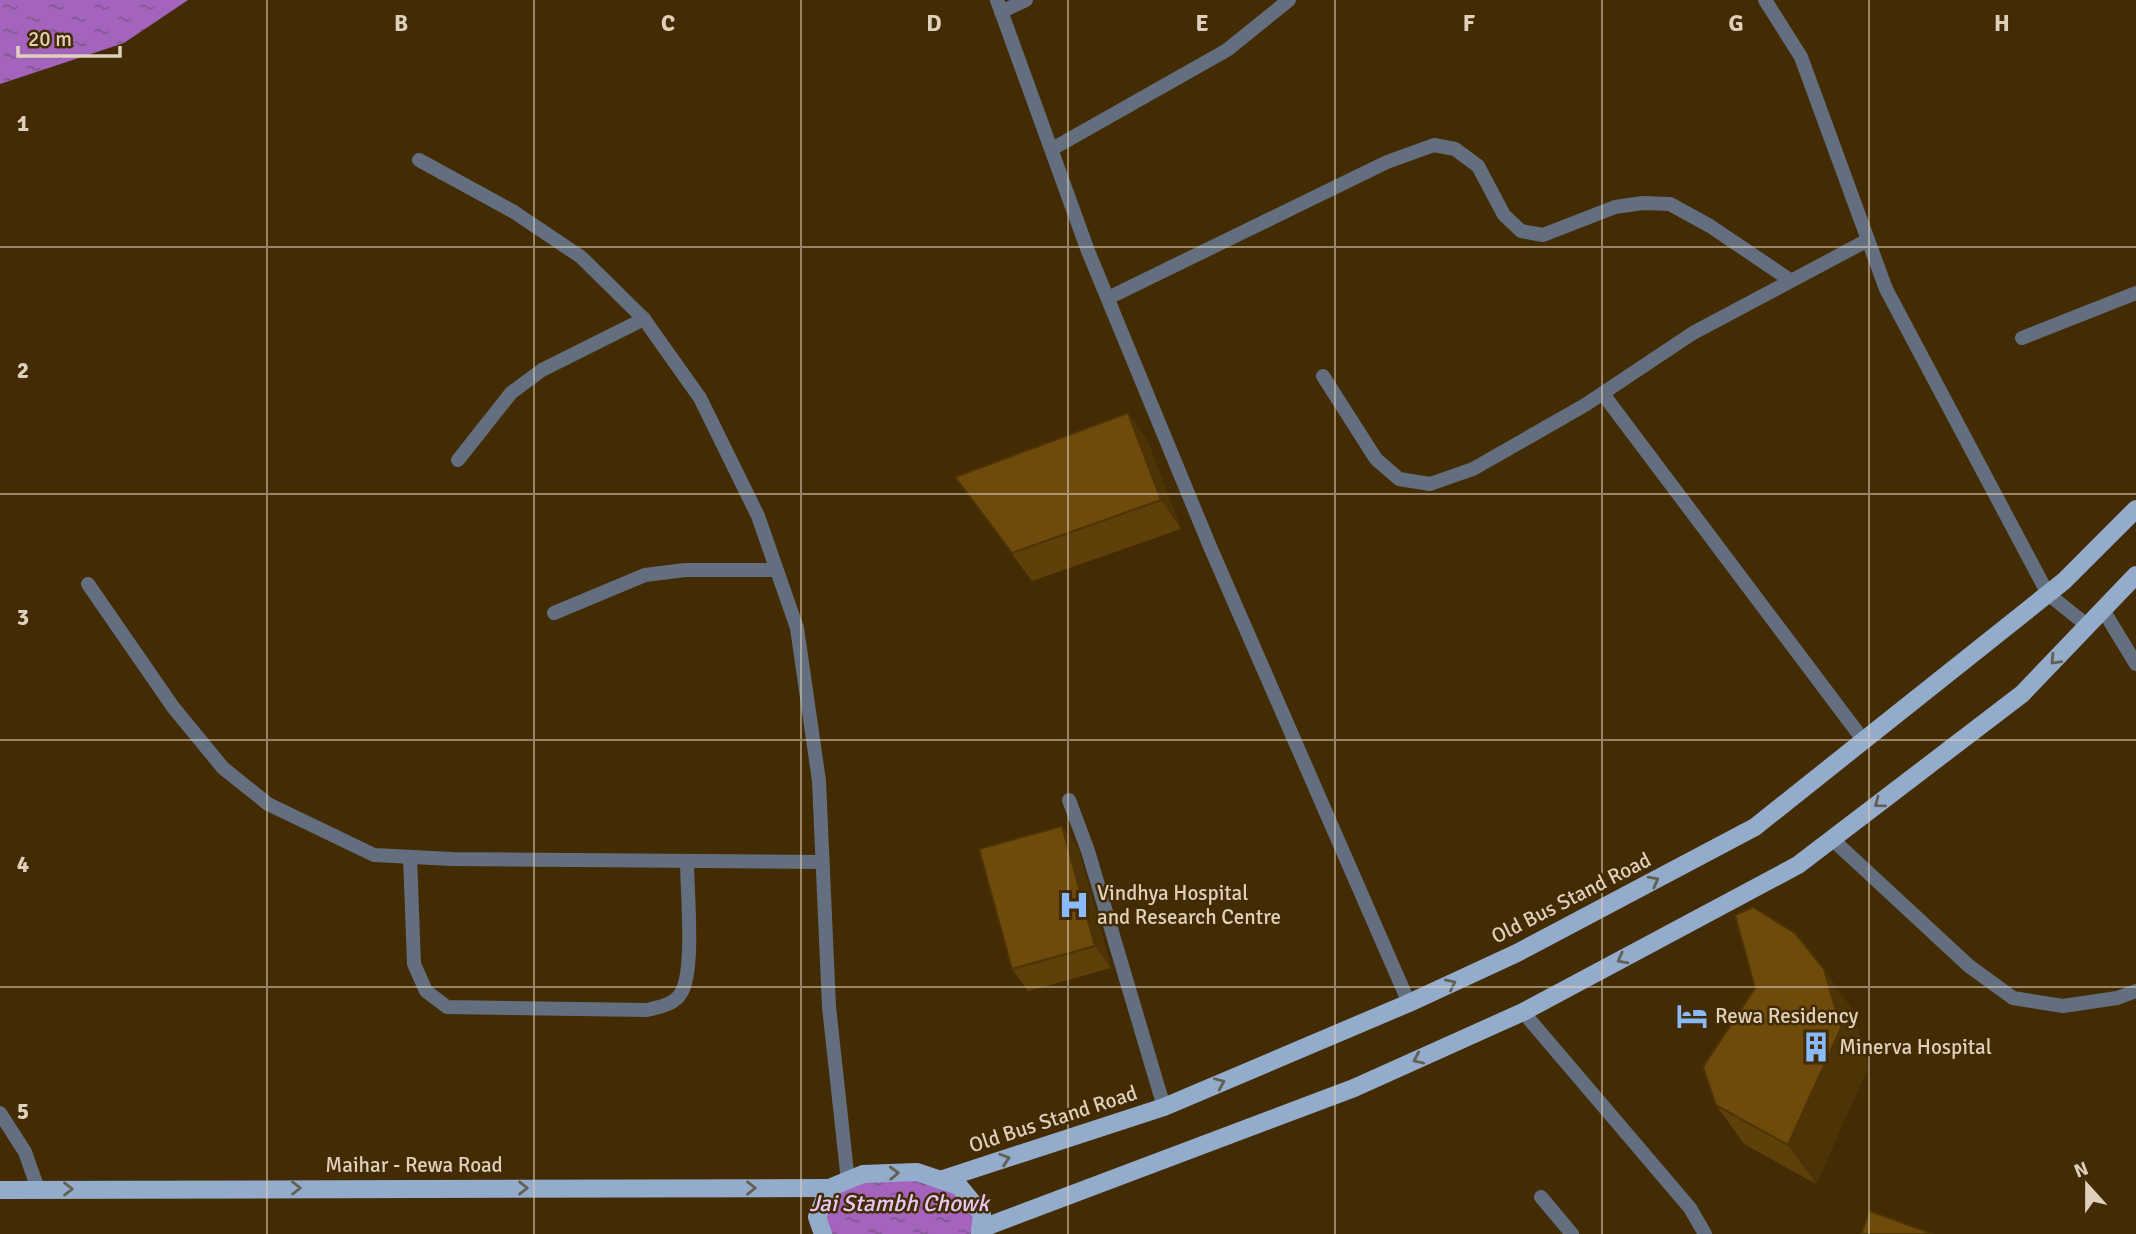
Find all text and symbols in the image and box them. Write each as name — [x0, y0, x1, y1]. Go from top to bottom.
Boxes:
text: B — [394, 9, 408, 38]
text: C — [661, 9, 675, 38]
text: D — [926, 9, 942, 38]
text: E — [1195, 9, 1209, 38]
text: F — [1463, 9, 1475, 38]
text: G — [1728, 9, 1744, 38]
text: H — [1994, 9, 2010, 38]
scale bar — [18, 14, 119, 58]
text: 20 m — [28, 26, 72, 52]
text: 1 — [17, 109, 29, 138]
text: 2 — [17, 356, 29, 385]
text: 3 — [17, 603, 29, 632]
one-way arrow — [2051, 652, 2063, 664]
one-way arrow — [1874, 795, 1887, 808]
street label: Old Bus Stand Road — [1487, 847, 1655, 949]
text: 4 — [17, 850, 29, 879]
one-way arrow — [1647, 876, 1659, 889]
place label: Vindhya Hospital and Research Centre — [1097, 880, 1281, 930]
hospital icon: Vindhya Hospital and Research Centre — [1057, 888, 1091, 922]
one-way arrow — [1617, 951, 1629, 964]
one-way arrow — [1444, 978, 1456, 992]
hotel icon: Rewa Residency — [1675, 999, 1709, 1033]
place label: Rewa Residency — [1715, 1003, 1859, 1029]
building icon: Minerva Hospital — [1799, 1030, 1833, 1064]
place label: Minerva Hospital — [1839, 1034, 1992, 1060]
one-way arrow — [1413, 1051, 1425, 1065]
one-way arrow — [1212, 1077, 1225, 1091]
street label: Old Bus Stand Road — [966, 1080, 1140, 1158]
text: 5 — [17, 1097, 29, 1126]
north arrow — [2052, 1150, 2122, 1220]
street label: Maihar - Rewa Road — [325, 1152, 503, 1178]
one-way arrow — [998, 1153, 1011, 1167]
text: N — [2071, 1156, 2092, 1184]
one-way arrow — [889, 1166, 900, 1181]
one-way arrow — [291, 1180, 301, 1196]
one-way arrow — [518, 1180, 529, 1196]
one-way arrow — [746, 1180, 756, 1196]
one-way arrow — [63, 1181, 74, 1197]
water label: Jai Stambh Chowk — [809, 1189, 991, 1218]

